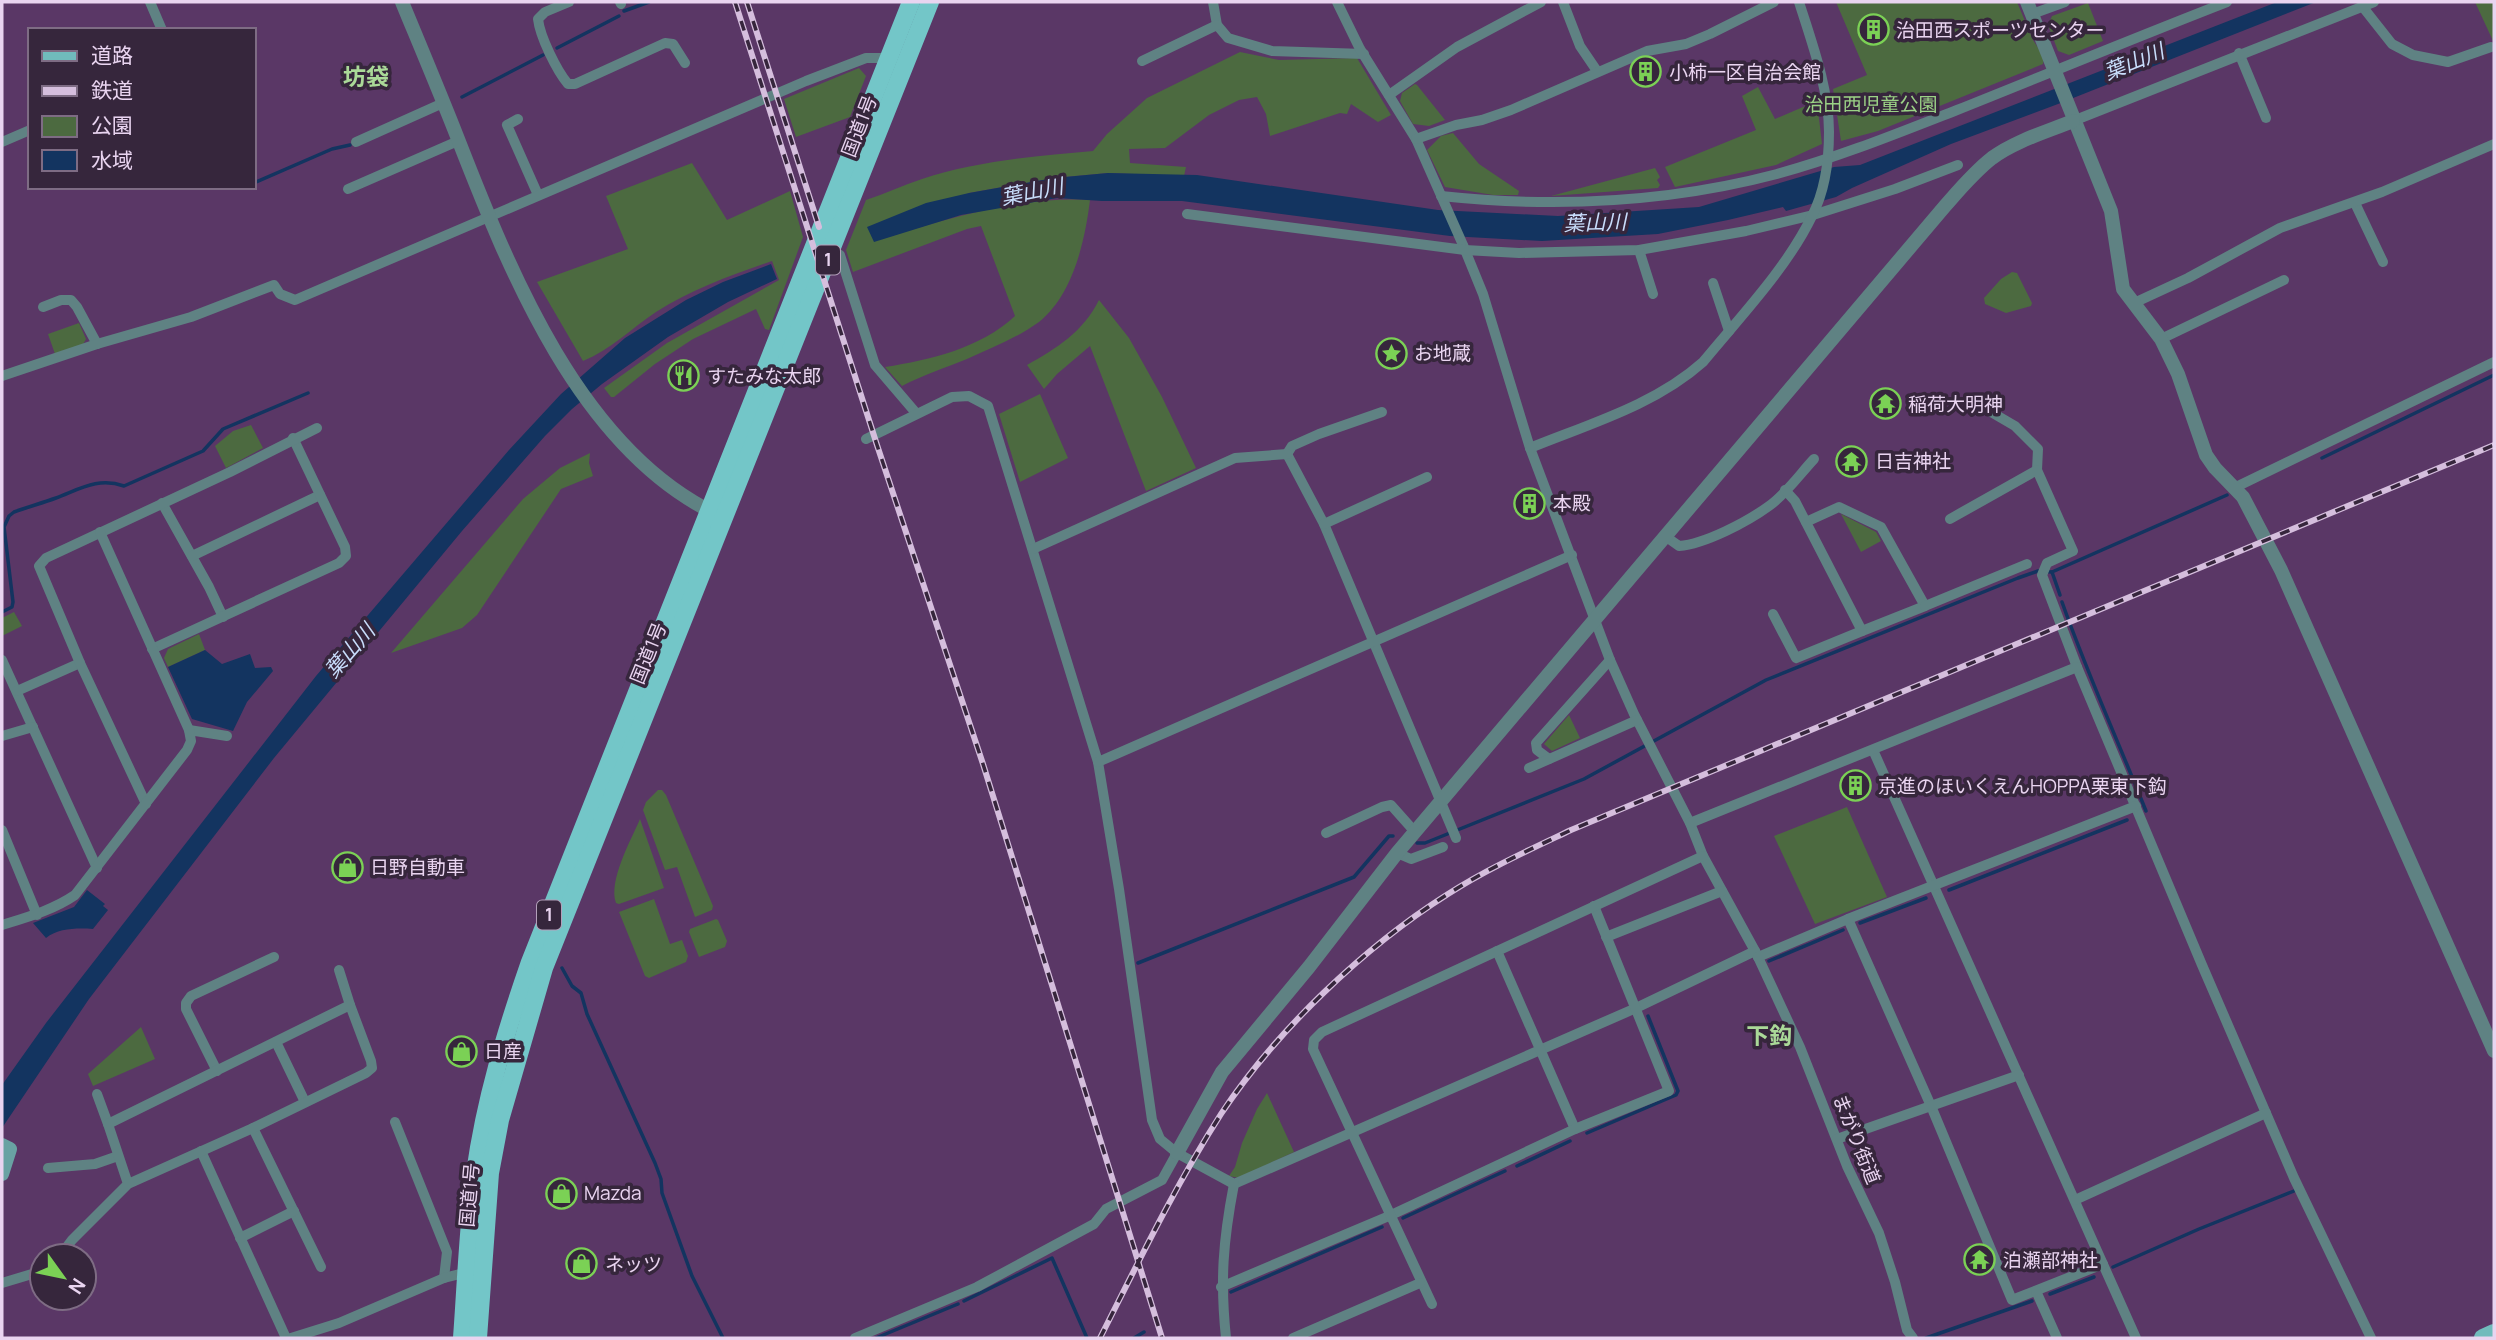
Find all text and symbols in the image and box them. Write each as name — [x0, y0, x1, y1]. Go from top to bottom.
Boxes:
building icon: 治田西スポーツセンター — [1856, 13, 1890, 47]
place label: 治田西スポーツセンター — [1896, 17, 2105, 43]
legend — [28, 28, 256, 189]
water label: 葉山川 — [2099, 36, 2170, 86]
text: 道路 — [91, 41, 133, 69]
building icon: 小柿一区自治会館 — [1629, 55, 1663, 89]
place label: 小柿一区自治会館 — [1669, 59, 1821, 85]
district label: 坊袋 — [343, 60, 389, 92]
text: 鉄道 — [91, 76, 133, 104]
street label: 国道1号 — [835, 91, 883, 161]
park label: 治田西児童公園 — [1804, 91, 1938, 117]
text: 公園 — [91, 111, 133, 139]
text: 水域 — [91, 146, 133, 174]
water label: 葉山川 — [998, 171, 1067, 211]
water label: 葉山川 — [1563, 207, 1629, 237]
road number: 1 — [816, 246, 840, 274]
place icon: お地蔵 — [1374, 336, 1408, 370]
place label: お地蔵 — [1414, 340, 1471, 366]
restaurant icon: すたみな太郎 — [667, 359, 701, 393]
place label: すたみな太郎 — [707, 363, 821, 389]
temple icon: 稲荷大明神 — [1868, 387, 1902, 421]
place label: 稲荷大明神 — [1908, 391, 2003, 417]
temple icon: 日吉神社 — [1835, 444, 1869, 478]
place label: 日吉神社 — [1875, 448, 1951, 474]
building icon: 本殿 — [1513, 486, 1547, 520]
place label: 本殿 — [1553, 490, 1591, 516]
water label: 葉山川 — [318, 616, 382, 683]
street label: 国道1号 — [624, 618, 672, 688]
building icon: 京進のほいくえんHOPPA栗東下鈎 — [1838, 769, 1872, 803]
place label: 京進のほいくえんHOPPA栗東下鈎 — [1878, 773, 2167, 799]
shop icon: 日野自動車 — [330, 850, 364, 884]
place label: 日野自動車 — [370, 854, 465, 880]
road number: 1 — [537, 900, 561, 930]
district label: 下鈎 — [1746, 1019, 1792, 1051]
shop icon: 日産 — [444, 1034, 478, 1068]
place label: 日産 — [484, 1038, 522, 1064]
street label: まがり街道 — [1827, 1090, 1887, 1188]
street label: 国道1号 — [453, 1162, 485, 1228]
shop icon: Mazda — [544, 1176, 578, 1210]
place label: Mazda — [584, 1180, 642, 1206]
north arrow — [28, 1242, 98, 1312]
temple icon: 泊瀬部神社 — [1963, 1243, 1997, 1277]
shop icon: ネッツ — [565, 1247, 599, 1281]
place label: 泊瀬部神社 — [2003, 1247, 2098, 1273]
place label: ネッツ — [605, 1251, 662, 1277]
text: N — [63, 1273, 92, 1299]

